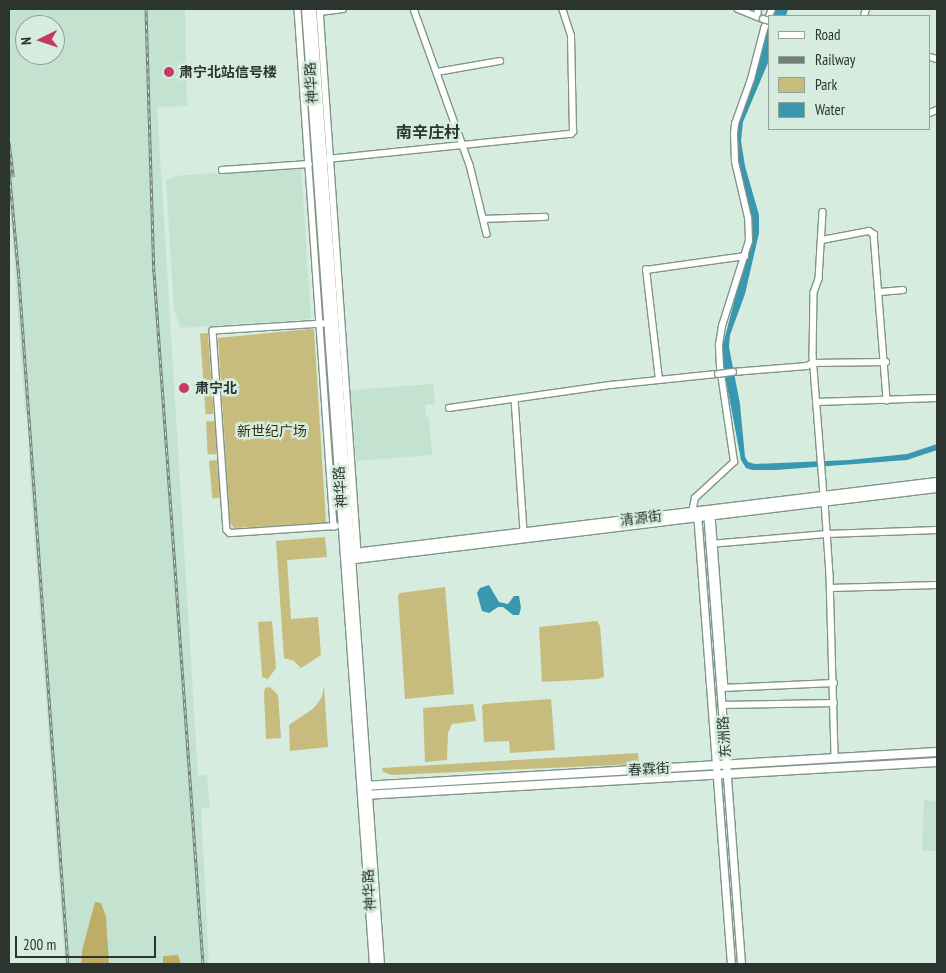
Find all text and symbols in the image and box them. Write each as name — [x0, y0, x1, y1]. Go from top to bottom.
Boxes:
north arrow — [15, 15, 65, 65]
legend — [768, 15, 931, 130]
text: Road — [815, 25, 841, 44]
text: N — [17, 37, 35, 45]
text: Railway — [815, 50, 855, 69]
street label: 神华路 — [301, 61, 321, 105]
place label: 肃宁北站信号楼 — [179, 64, 277, 80]
marker: 肃宁北站信号楼 — [163, 66, 175, 78]
text: Park — [815, 75, 837, 94]
text: Water — [815, 100, 845, 119]
district label: 南辛庄村 — [396, 122, 460, 142]
place label: 肃宁北 — [195, 380, 237, 396]
marker: 肃宁北 — [177, 381, 191, 395]
park label: 新世纪广场 — [237, 423, 307, 439]
street label: 神华路 — [330, 465, 350, 509]
street label: 清源街 — [619, 507, 663, 529]
street label: 东洲路 — [714, 715, 734, 759]
street label: 春霖街 — [628, 760, 670, 778]
street label: 神华路 — [359, 868, 379, 912]
scale bar — [18, 926, 159, 958]
text: 200 m — [23, 935, 56, 954]

